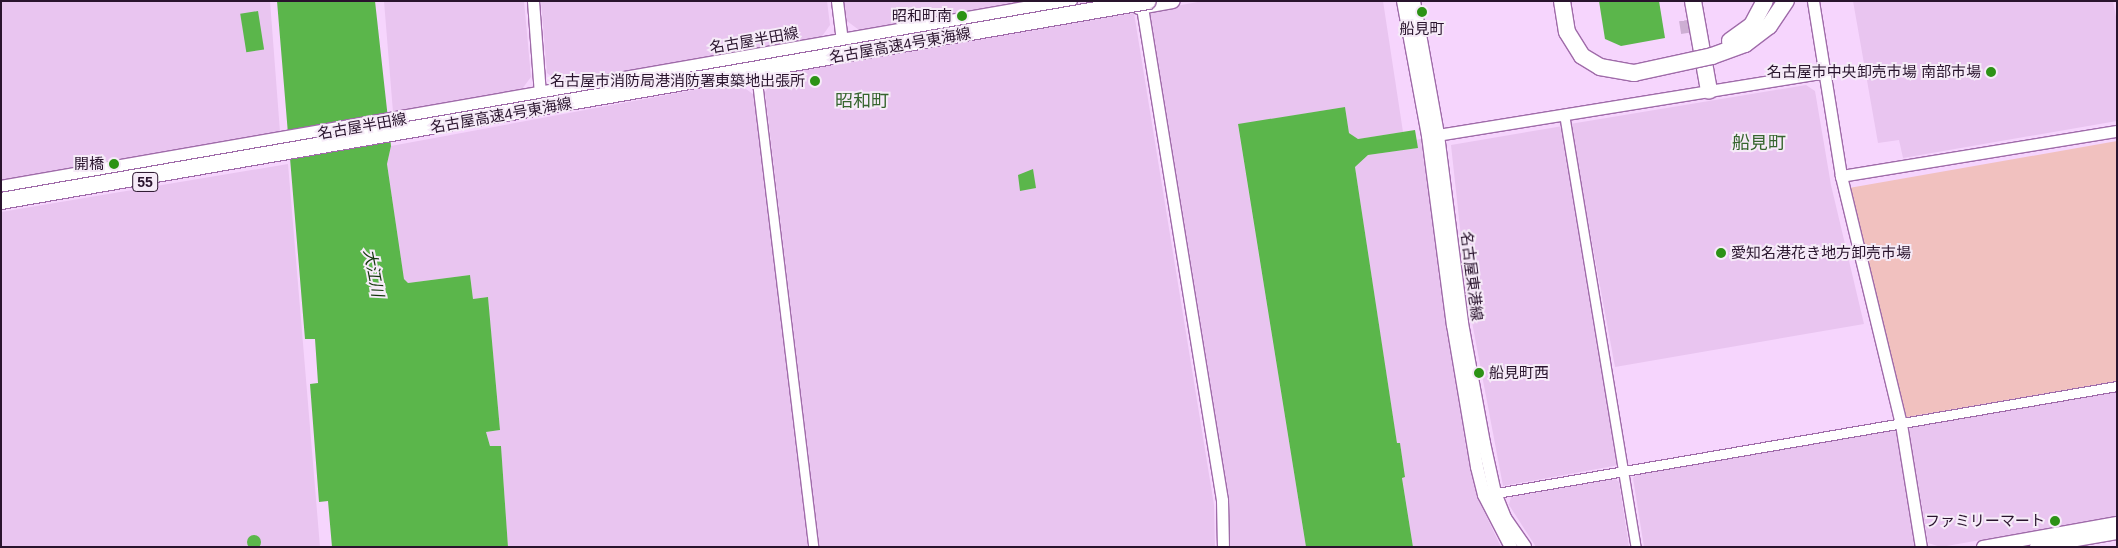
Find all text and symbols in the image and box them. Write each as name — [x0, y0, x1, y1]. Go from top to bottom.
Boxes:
marker: 船見町 — [1416, 6, 1428, 18]
place label: 昭和町南 — [892, 7, 952, 25]
marker: 昭和町南 — [956, 10, 968, 22]
place label: 船見町 — [1400, 20, 1444, 38]
street label: 名古屋半田線 — [708, 23, 800, 57]
street label: 名古屋高速4号東海線 — [828, 24, 972, 66]
place label: 名古屋市中央卸売市場 南部市場 — [1767, 63, 1981, 81]
marker: 名古屋市中央卸売市場 南部市場 — [1985, 66, 1997, 78]
place label: 名古屋市消防局港消防署東築地出張所 — [550, 72, 805, 90]
marker: 名古屋市消防局港消防署東築地出張所 — [809, 75, 821, 87]
district label: 昭和町 — [835, 90, 889, 112]
street label: 名古屋高速4号東海線 — [429, 94, 573, 136]
street label: 名古屋半田線 — [316, 109, 408, 143]
district label: 船見町 — [1732, 132, 1786, 154]
place label: 開橋 — [74, 155, 104, 173]
marker: 開橋 — [108, 158, 120, 170]
road number: 55 — [131, 170, 159, 193]
street label: 名古屋東港線 — [1458, 230, 1486, 322]
place label: 愛知名港花き地方卸売市場 — [1731, 244, 1911, 262]
marker: 愛知名港花き地方卸売市場 — [1715, 247, 1727, 259]
water label: 大江川 — [359, 248, 387, 298]
place label: 船見町西 — [1489, 364, 1549, 382]
marker: 船見町西 — [1473, 367, 1485, 379]
place label: ファミリーマート — [1925, 512, 2045, 530]
marker: ファミリーマート — [2049, 515, 2061, 527]

